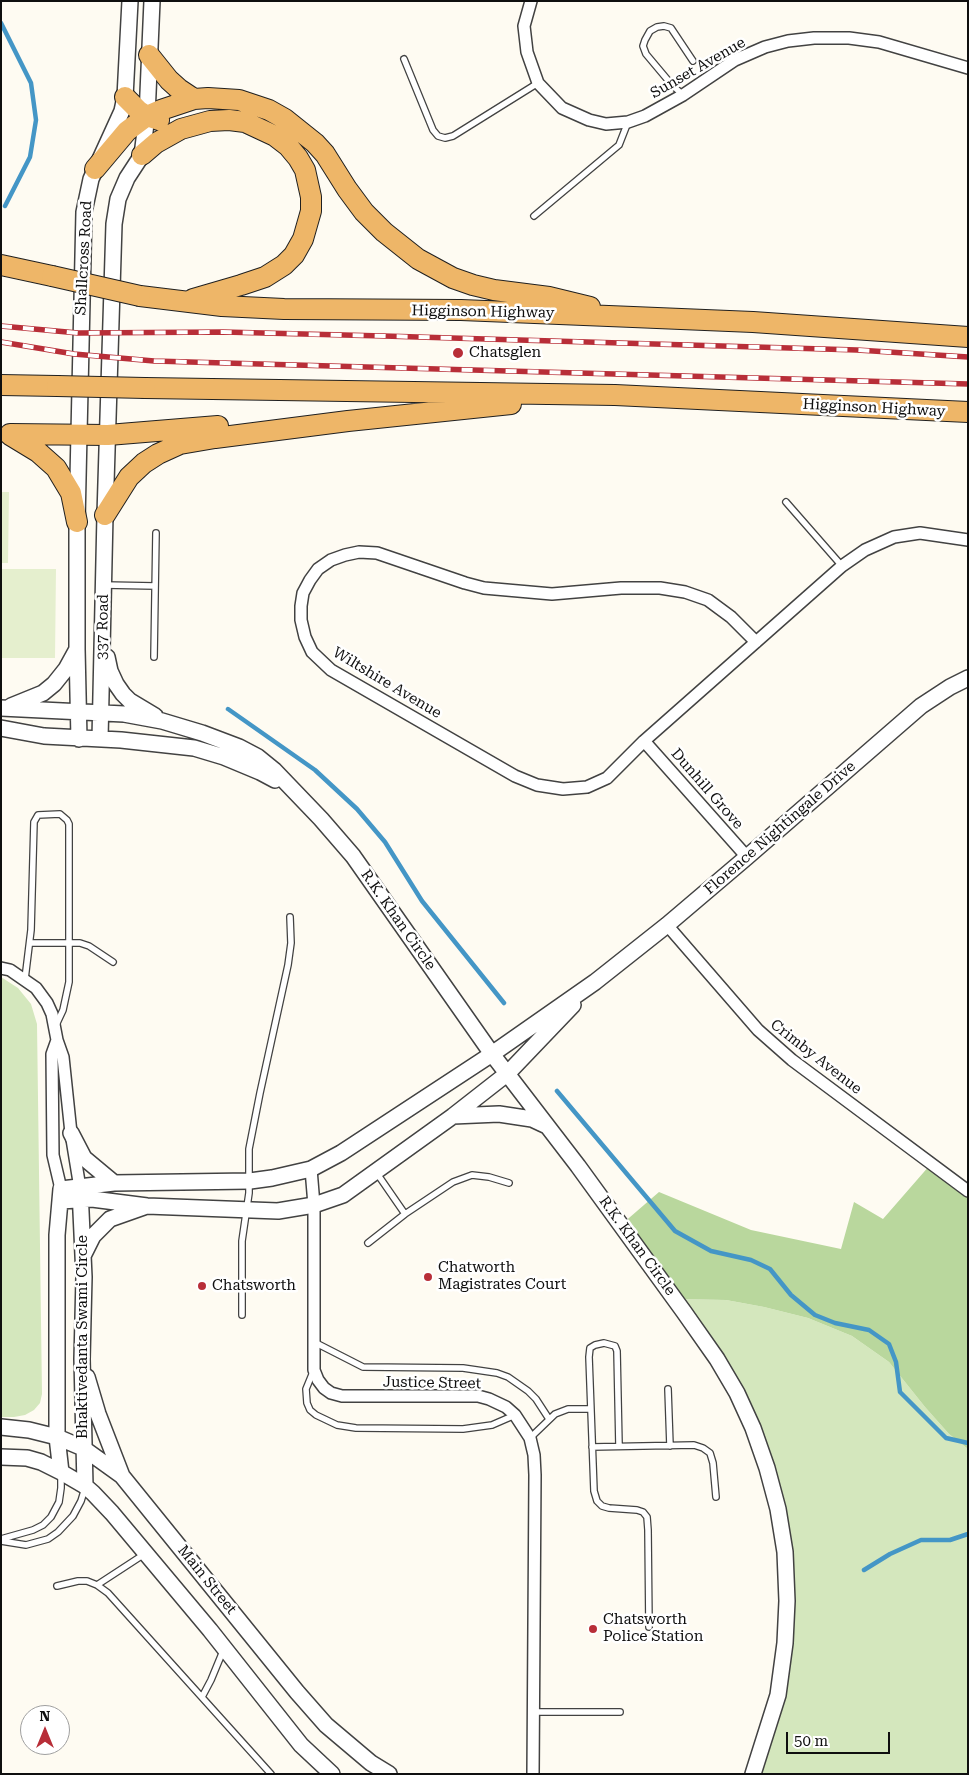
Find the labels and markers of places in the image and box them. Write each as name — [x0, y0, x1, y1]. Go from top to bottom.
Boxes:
place label: Chatsglen — [469, 344, 541, 362]
marker: Chatsglen — [451, 346, 465, 360]
place label: Chatworth Magistrates Court — [438, 1259, 566, 1294]
marker: Chatworth Magistrates Court — [422, 1271, 434, 1283]
place label: Chatsworth — [212, 1277, 296, 1295]
marker: Chatsworth — [196, 1280, 208, 1292]
place label: Chatsworth Police Station — [603, 1611, 703, 1646]
marker: Chatsworth Police Station — [587, 1623, 599, 1635]

